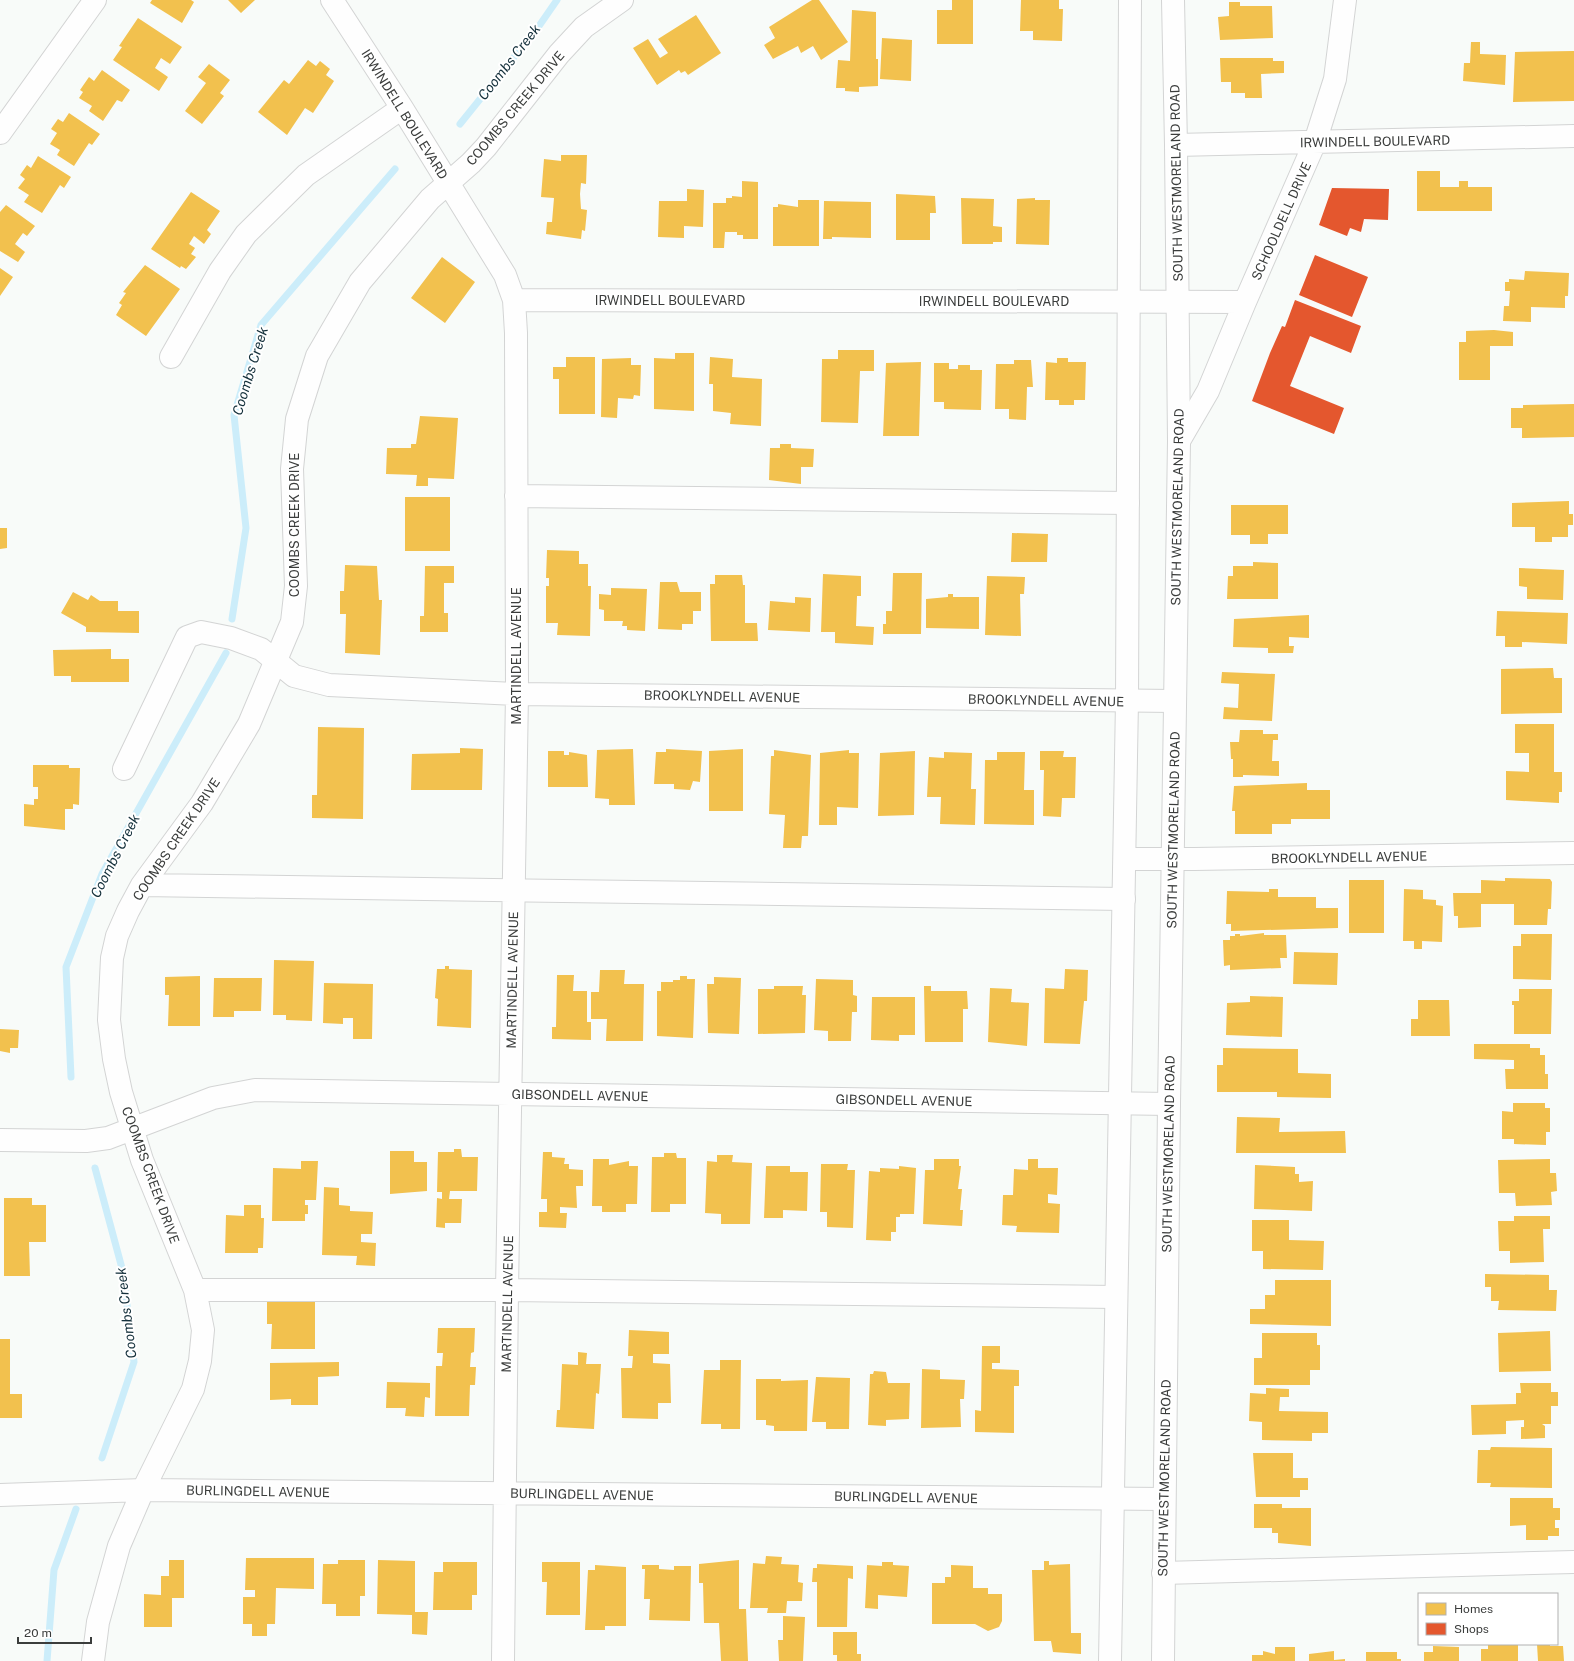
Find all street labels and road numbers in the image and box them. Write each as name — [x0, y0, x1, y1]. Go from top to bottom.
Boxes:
street label: IRWINDELL BOULEVARD — [358, 47, 451, 182]
street label: COOMBS CREEK DRIVE — [463, 48, 568, 168]
street label: SOUTH WESTMORELAND ROAD — [1167, 84, 1186, 282]
street label: IRWINDELL BOULEVARD — [1300, 133, 1450, 150]
street label: SCHOOLDELL DRIVE — [1249, 160, 1314, 283]
street label: IRWINDELL BOULEVARD — [595, 293, 745, 308]
street label: IRWINDELL BOULEVARD — [919, 294, 1069, 309]
street label: SOUTH WESTMORELAND ROAD — [1168, 408, 1187, 606]
street label: COOMBS CREEK DRIVE — [287, 453, 302, 597]
street label: MARTINDELL AVENUE — [509, 587, 524, 725]
street label: BROOKLYNDELL AVENUE — [644, 688, 800, 705]
street label: BROOKLYNDELL AVENUE — [968, 692, 1124, 709]
street label: SOUTH WESTMORELAND ROAD — [1164, 731, 1183, 929]
street label: COOMBS CREEK DRIVE — [130, 775, 223, 903]
street label: BROOKLYNDELL AVENUE — [1271, 849, 1427, 866]
street label: MARTINDELL AVENUE — [504, 911, 521, 1049]
street label: SOUTH WESTMORELAND ROAD — [1159, 1055, 1178, 1253]
street label: GIBSONDELL AVENUE — [511, 1087, 648, 1104]
street label: GIBSONDELL AVENUE — [835, 1092, 972, 1109]
street label: COOMBS CREEK DRIVE — [119, 1105, 182, 1246]
street label: MARTINDELL AVENUE — [499, 1235, 516, 1373]
street label: SOUTH WESTMORELAND ROAD — [1155, 1379, 1174, 1577]
street label: BURLINGDELL AVENUE — [186, 1483, 330, 1500]
street label: BURLINGDELL AVENUE — [510, 1486, 654, 1503]
street label: BURLINGDELL AVENUE — [834, 1489, 978, 1506]

